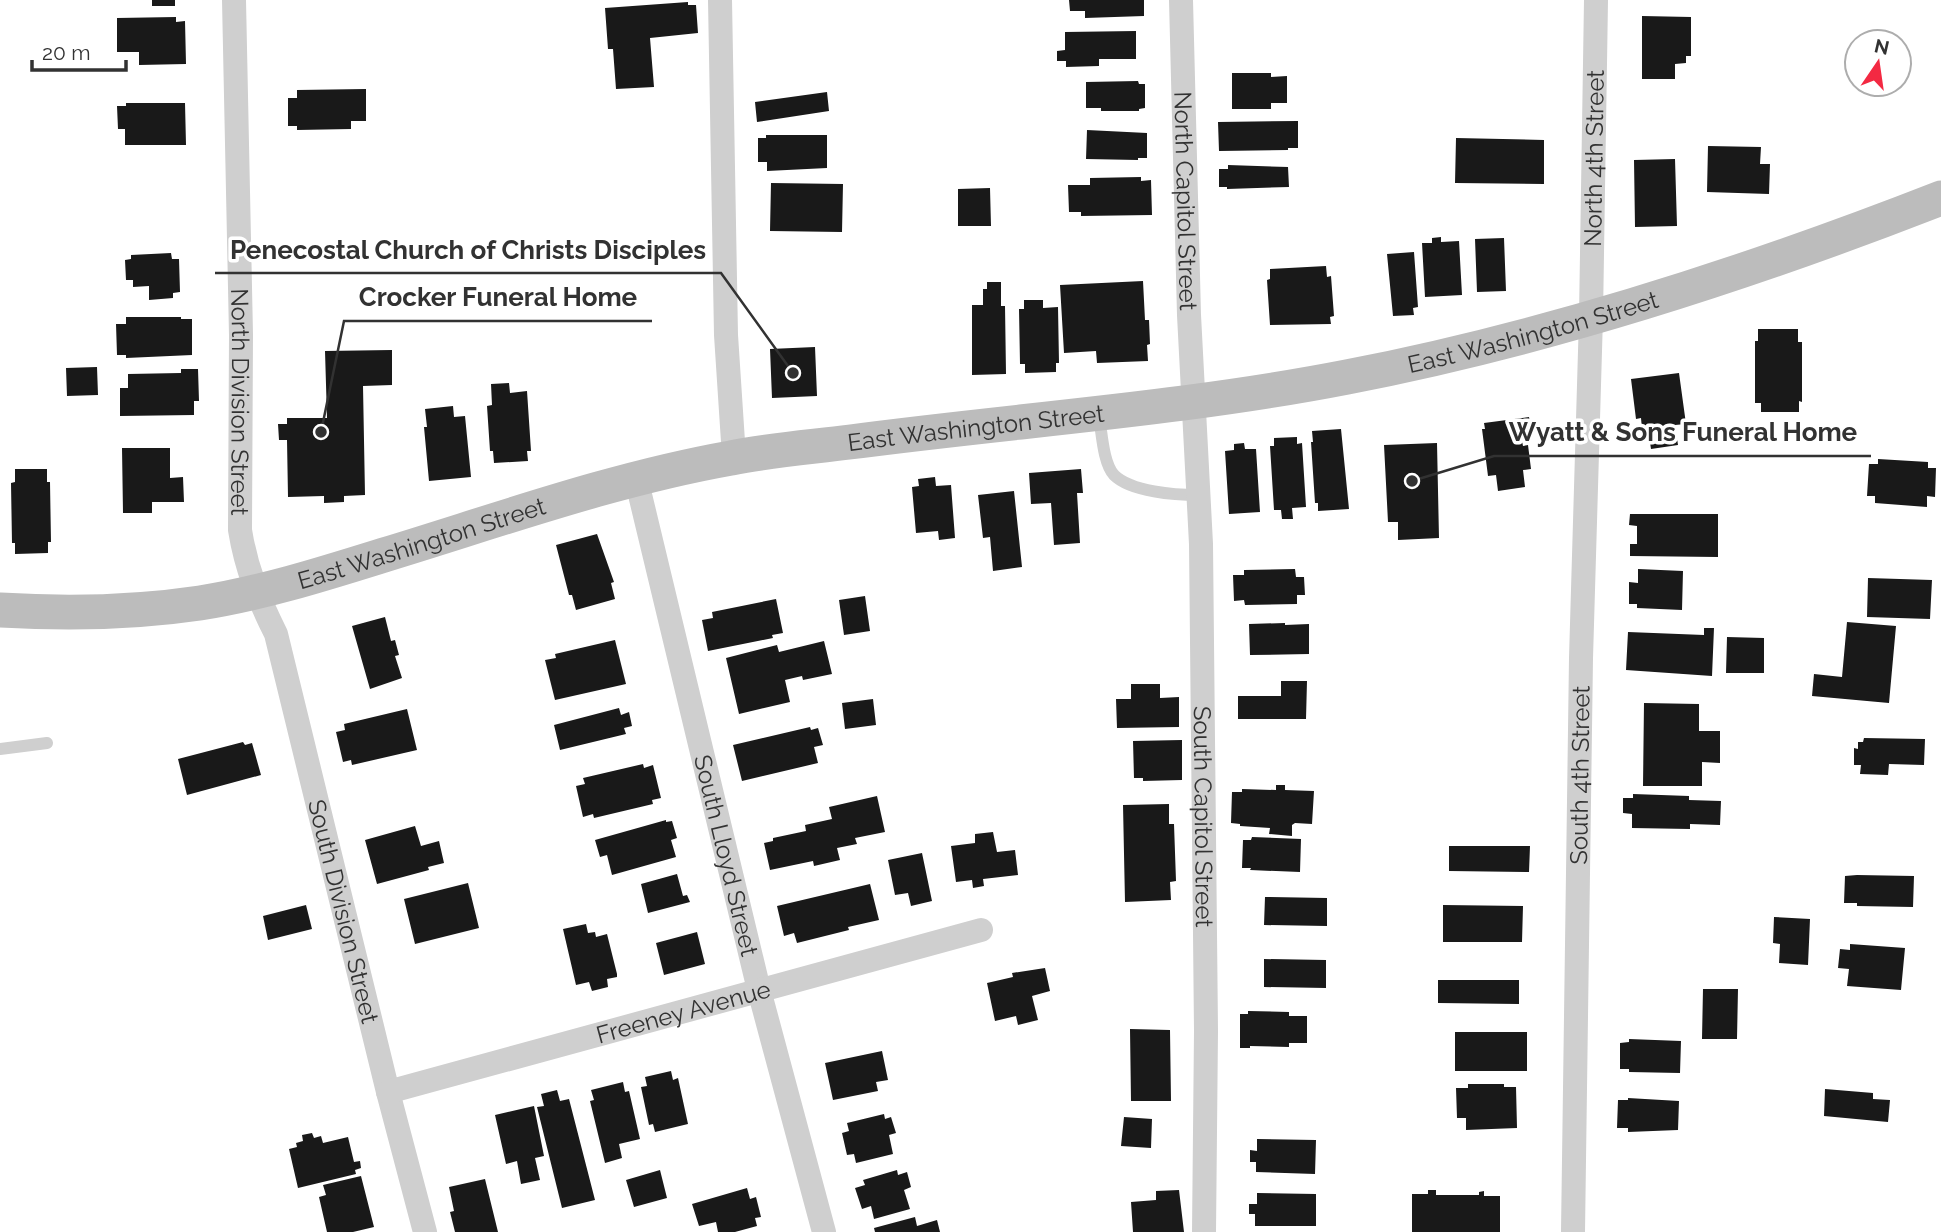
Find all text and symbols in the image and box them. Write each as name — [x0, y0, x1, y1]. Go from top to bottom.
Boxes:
scale bar — [32, 28, 126, 72]
north arrow — [1843, 28, 1913, 98]
text: N — [1872, 34, 1891, 59]
text: 20 m — [42, 40, 90, 65]
street label: North 4th Street — [1578, 69, 1609, 247]
street label: North Capitol Street — [1169, 91, 1203, 311]
callout: Penecostal Church of Christs Disciples — [215, 226, 721, 273]
text: Penecostal Church of Christs Disciples — [230, 235, 706, 265]
callout: Crocker Funeral Home — [344, 274, 652, 321]
text: Crocker Funeral Home — [359, 282, 638, 312]
street label: East Washington Street — [1405, 284, 1661, 379]
street label: North Division Street — [226, 288, 256, 516]
street label: East Washington Street — [846, 398, 1106, 457]
callout: Wyatt & Sons Funeral Home — [1494, 409, 1871, 456]
text: Wyatt & Sons Funeral Home — [1509, 417, 1858, 447]
street label: East Washington Street — [294, 491, 549, 595]
street label: South 4th Street — [1564, 685, 1595, 865]
street label: South Capitol Street — [1188, 706, 1219, 927]
street label: South Lloyd Street — [688, 752, 765, 959]
street label: South Division Street — [302, 796, 385, 1026]
street label: Freeney Avenue — [593, 974, 773, 1049]

